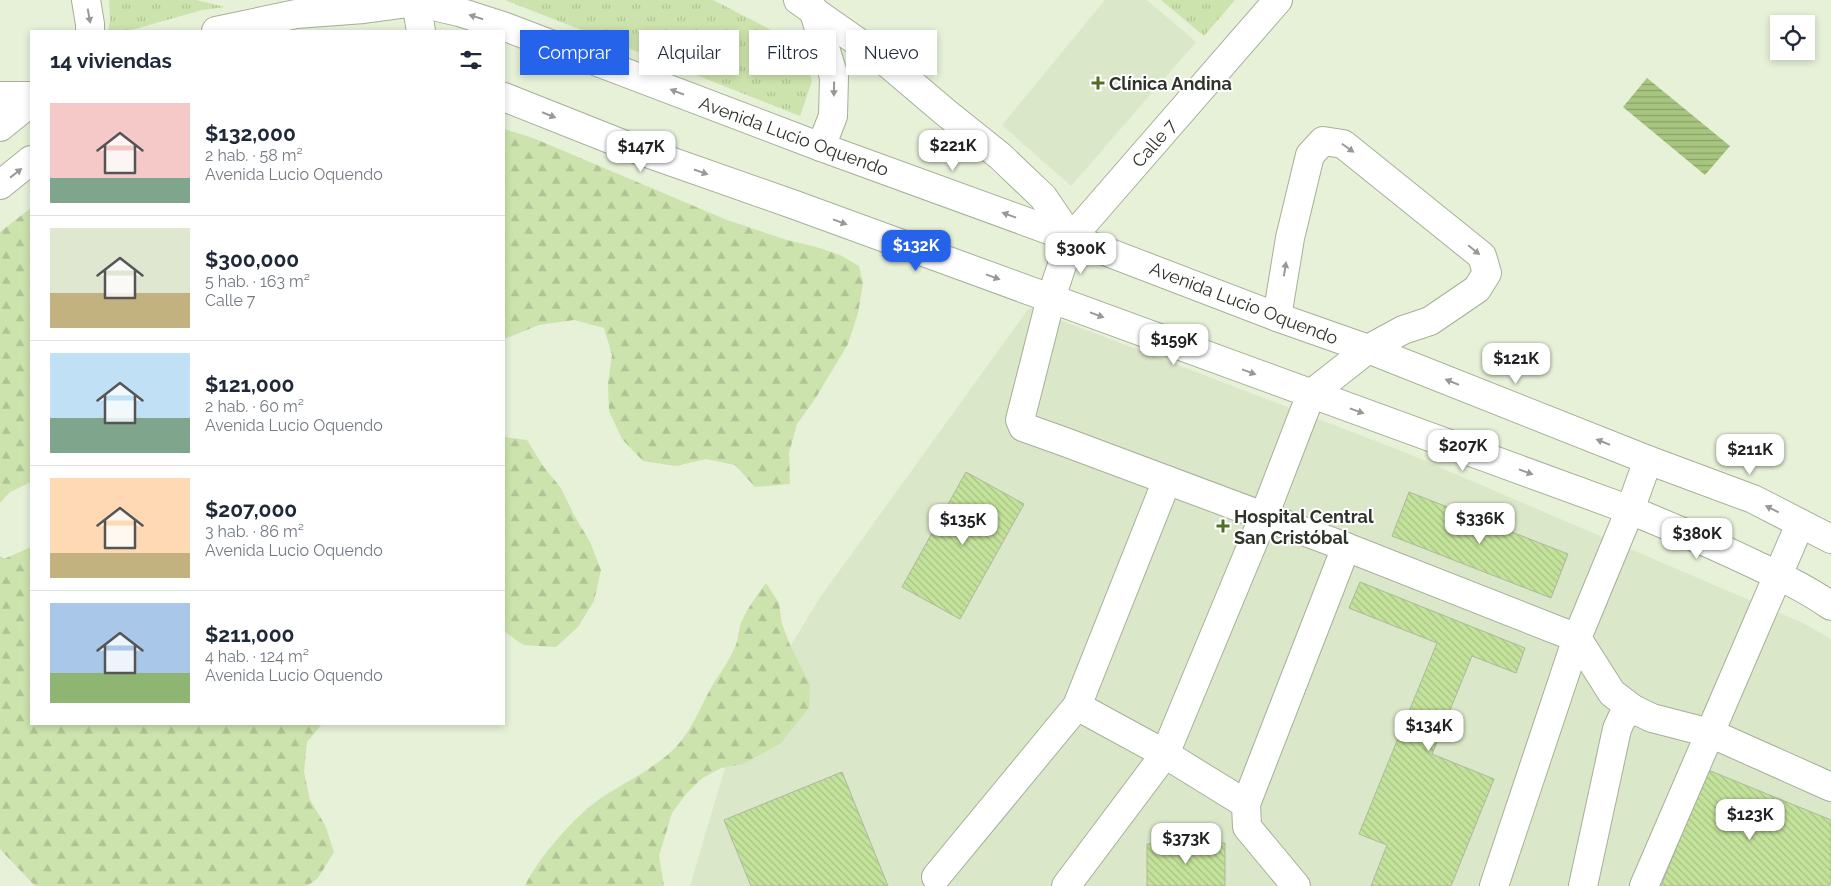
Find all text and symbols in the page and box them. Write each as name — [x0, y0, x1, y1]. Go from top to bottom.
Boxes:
one-way arrow — [85, 8, 93, 24]
one-way arrow — [468, 13, 483, 21]
map controls — [1770, 15, 1815, 60]
button: locate — [1770, 15, 1815, 60]
chip: Comprar — [520, 30, 629, 75]
chip: Alquilar — [639, 30, 739, 75]
chip: Filtros — [749, 30, 836, 75]
chip: Nuevo — [846, 30, 937, 75]
icon: filters — [457, 46, 485, 74]
text: 14 viviendas — [50, 48, 172, 73]
place label: Clínica Andina — [1109, 73, 1232, 94]
marker: Clínica Andina — [1091, 76, 1105, 90]
one-way arrow — [830, 82, 838, 98]
one-way arrow — [670, 88, 685, 95]
street label: Avenida Lucio Oquendo — [696, 92, 892, 180]
one-way arrow — [542, 111, 556, 119]
street label: Calle 7 — [1127, 114, 1181, 171]
text: $132,000 — [205, 121, 296, 146]
icon: home — [90, 123, 150, 183]
pin: $147K — [606, 130, 676, 173]
pin: $221K — [918, 130, 988, 172]
text: $221K — [930, 136, 976, 155]
text: $147K — [618, 137, 664, 156]
one-way arrow — [1341, 144, 1355, 153]
text: 2 hab. · 58 m² — [205, 146, 303, 165]
text: Avenida Lucio Oquendo — [205, 165, 383, 184]
one-way arrow — [9, 167, 22, 178]
one-way arrow — [694, 168, 709, 176]
one-way arrow — [1001, 211, 1016, 219]
one-way arrow — [833, 219, 848, 226]
pin: $132K — [881, 230, 951, 272]
pin: $300K — [1046, 232, 1116, 275]
text: $132K — [893, 236, 939, 255]
text: $300K — [1056, 239, 1106, 258]
one-way arrow — [1468, 245, 1481, 256]
text: $300,000 — [205, 247, 299, 272]
icon: home — [90, 248, 150, 308]
street label: Avenida Lucio Oquendo — [1147, 257, 1341, 349]
one-way arrow — [1281, 261, 1289, 277]
text: 5 hab. · 163 m² — [205, 272, 310, 291]
one-way arrow — [986, 273, 1001, 281]
text: Calle 7 — [205, 291, 255, 310]
one-way arrow — [1090, 311, 1105, 319]
pin: $159K — [1139, 324, 1209, 366]
text: $159K — [1150, 330, 1198, 349]
pin: $121K — [1481, 342, 1551, 385]
text: $121K — [1493, 349, 1539, 368]
one-way arrow — [1242, 368, 1256, 376]
text: $121,000 — [205, 372, 294, 397]
icon: home — [90, 373, 150, 433]
one-way arrow — [1444, 378, 1459, 386]
text: 2 hab. · 60 m² — [205, 397, 304, 416]
one-way arrow — [1350, 407, 1365, 415]
text: Avenida Lucio Oquendo — [205, 416, 383, 435]
pin: $207K — [1428, 430, 1498, 472]
pin: $211K — [1715, 434, 1785, 476]
text: $207K — [1439, 436, 1487, 455]
one-way arrow — [1595, 438, 1610, 446]
text: $211K — [1727, 440, 1773, 459]
one-way arrow — [1519, 469, 1534, 476]
text: $207,000 — [205, 497, 297, 522]
icon: home — [90, 498, 150, 558]
pin: $336K — [1445, 502, 1515, 545]
pin: $135K — [928, 504, 998, 546]
one-way arrow — [1765, 505, 1779, 513]
place label: Hospital Central San Cristóbal — [1234, 506, 1374, 548]
text: $336K — [1456, 509, 1504, 528]
text: $135K — [940, 510, 986, 529]
pin: $380K — [1662, 518, 1732, 560]
marker: Hospital Central San Cristóbal — [1216, 519, 1230, 533]
text: 3 hab. · 86 m² — [205, 522, 304, 541]
text: $380K — [1672, 524, 1722, 543]
text: Avenida Lucio Oquendo — [205, 541, 383, 560]
text: $211,000 — [205, 622, 294, 647]
icon: home — [90, 623, 150, 683]
text: 4 hab. · 124 m² — [205, 647, 309, 666]
text: Avenida Lucio Oquendo — [205, 666, 383, 685]
pin: $134K — [1394, 710, 1464, 752]
text: $134K — [1406, 716, 1452, 735]
pin: $123K — [1715, 798, 1785, 841]
text: $123K — [1727, 805, 1773, 824]
pin: $373K — [1151, 822, 1221, 865]
text: $373K — [1162, 829, 1210, 848]

